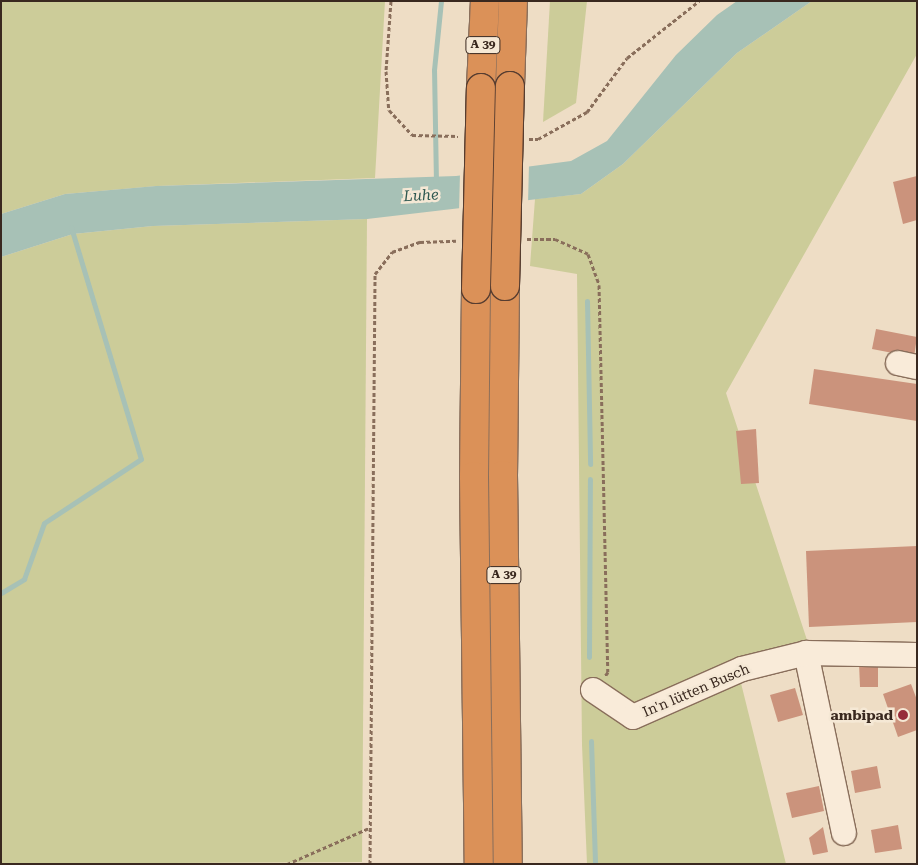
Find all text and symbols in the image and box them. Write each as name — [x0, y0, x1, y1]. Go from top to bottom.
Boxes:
road number: A 39 — [464, 36, 502, 54]
water label: Luhe — [403, 186, 439, 206]
road number: A 39 — [485, 566, 523, 584]
street label: In'n lütten Busch — [640, 660, 752, 720]
place label: ambipad — [831, 707, 893, 723]
marker: ambipad — [897, 709, 909, 721]

